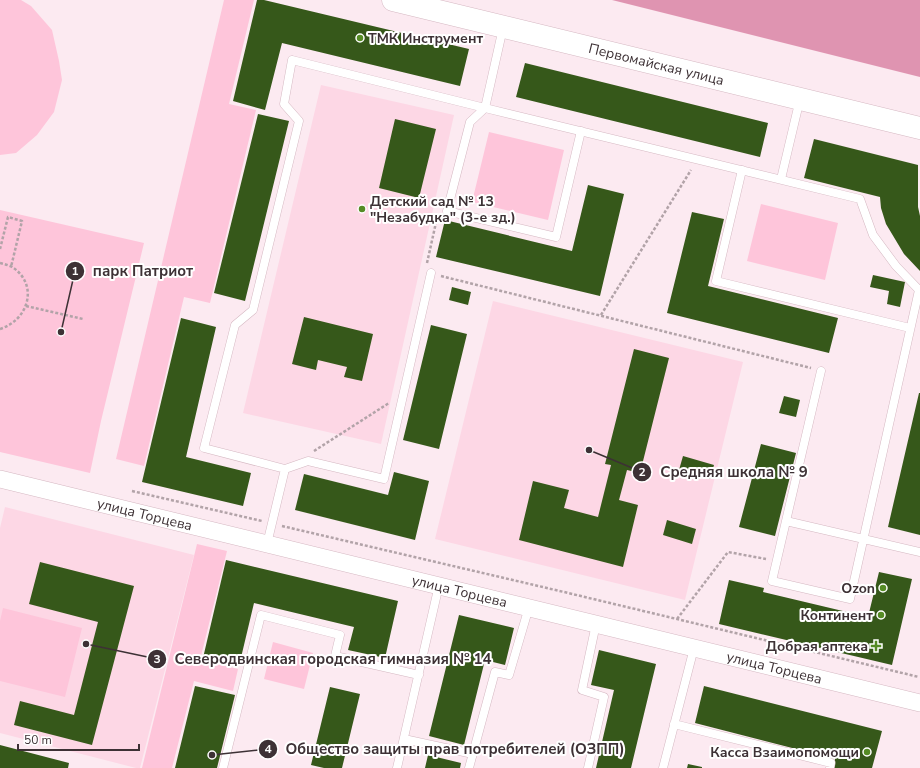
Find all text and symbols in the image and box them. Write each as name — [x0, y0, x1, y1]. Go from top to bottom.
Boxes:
place label: ТМК Инструмент — [368, 29, 483, 48]
marker: ТМК Инструмент — [355, 33, 365, 43]
street label: Первомайская улица — [587, 38, 726, 90]
place label: Детский сад № 13 "Незабудка" (3-е зд.) — [370, 192, 516, 227]
marker: Детский сад № 13 "Незабудка" (3-е зд.) — [357, 204, 367, 214]
callout: парк Патриот — [65, 257, 201, 284]
text: парк Патриот — [93, 261, 193, 281]
text: 1 — [71, 263, 79, 279]
callout: Средняя школа № 9 — [632, 458, 816, 485]
text: Средняя школа № 9 — [660, 462, 808, 482]
text: 2 — [638, 464, 646, 480]
street label: улица Торцева — [95, 493, 194, 535]
street label: улица Торцева — [410, 570, 509, 612]
place label: Ozon — [841, 579, 875, 598]
marker: Ozon — [878, 583, 888, 593]
place label: Континент — [800, 606, 873, 625]
marker: Континент — [876, 610, 886, 620]
place label: Добрая аптека — [766, 637, 868, 656]
marker: Добрая аптека — [871, 641, 881, 651]
callout: Северодвинская городская гимназия № 14 — [147, 645, 500, 672]
street label: улица Торцева — [725, 647, 824, 688]
text: Северодвинская городская гимназия № 14 — [174, 649, 492, 669]
text: 3 — [153, 651, 161, 667]
scale bar — [18, 726, 139, 752]
text: 50 m — [24, 732, 52, 748]
callout: Общество защиты прав потребителей (ОЗПП) — [258, 735, 633, 762]
text: Общество защиты прав потребителей (ОЗПП) — [285, 739, 625, 759]
text: 4 — [264, 741, 272, 757]
place label: Касса Взаимопомощи — [710, 743, 859, 762]
marker: Касса Взаимопомощи — [862, 747, 872, 757]

